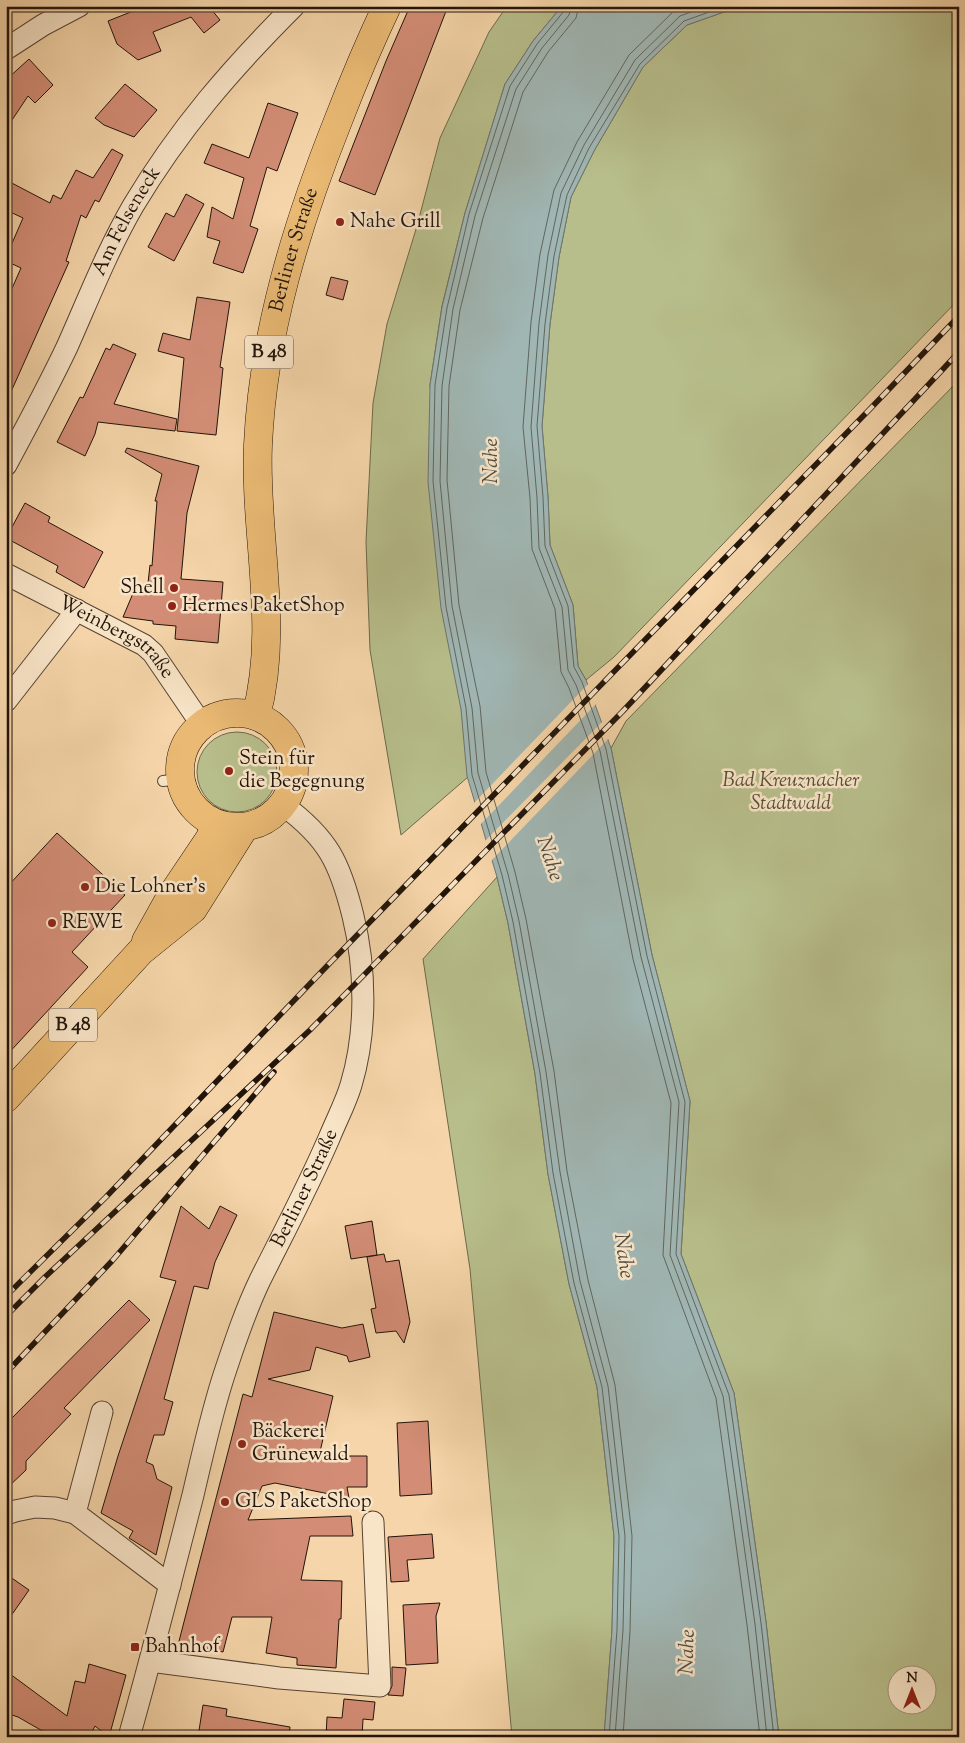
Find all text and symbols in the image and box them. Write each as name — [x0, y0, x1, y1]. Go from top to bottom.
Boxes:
street label: Am Felseneck — [85, 161, 169, 281]
street label: Berliner Straße — [262, 184, 326, 315]
place label: Nahe Grill — [350, 208, 441, 237]
marker: Nahe Grill — [334, 216, 346, 228]
road number: B 48 — [245, 336, 293, 368]
water label: Nahe — [477, 438, 507, 484]
place label: Shell — [120, 574, 164, 603]
marker: Shell — [168, 582, 180, 594]
street label: Weinbergstraße — [53, 589, 181, 685]
place label: Hermes PaketShop — [182, 592, 345, 621]
marker: Hermes PaketShop — [166, 600, 178, 612]
place label: Stein für die Begegnung — [239, 745, 365, 797]
marker: Stein für die Begegnung — [223, 765, 235, 777]
park label: Bad Kreuznacher Stadtwald — [723, 767, 859, 819]
water label: Nahe — [528, 833, 570, 885]
place label: Die Lohner's — [95, 873, 206, 902]
marker: Die Lohner's — [79, 881, 91, 893]
place label: REWE — [62, 909, 123, 938]
marker: REWE — [46, 917, 58, 929]
road number: B 48 — [49, 1008, 97, 1042]
street label: Berliner Straße — [264, 1125, 346, 1253]
water label: Nahe — [605, 1231, 641, 1281]
place label: Bäckerei Grünewald — [252, 1418, 349, 1470]
marker: Bäckerei Grünewald — [236, 1438, 248, 1450]
place label: GLS PaketShop — [235, 1488, 372, 1517]
marker: GLS PaketShop — [219, 1496, 231, 1508]
water label: Nahe — [672, 1629, 704, 1675]
place label: Bahnhof — [145, 1633, 221, 1662]
marker: Bahnhof — [129, 1641, 141, 1653]
north arrow — [888, 1666, 938, 1716]
text: N — [906, 1669, 918, 1689]

